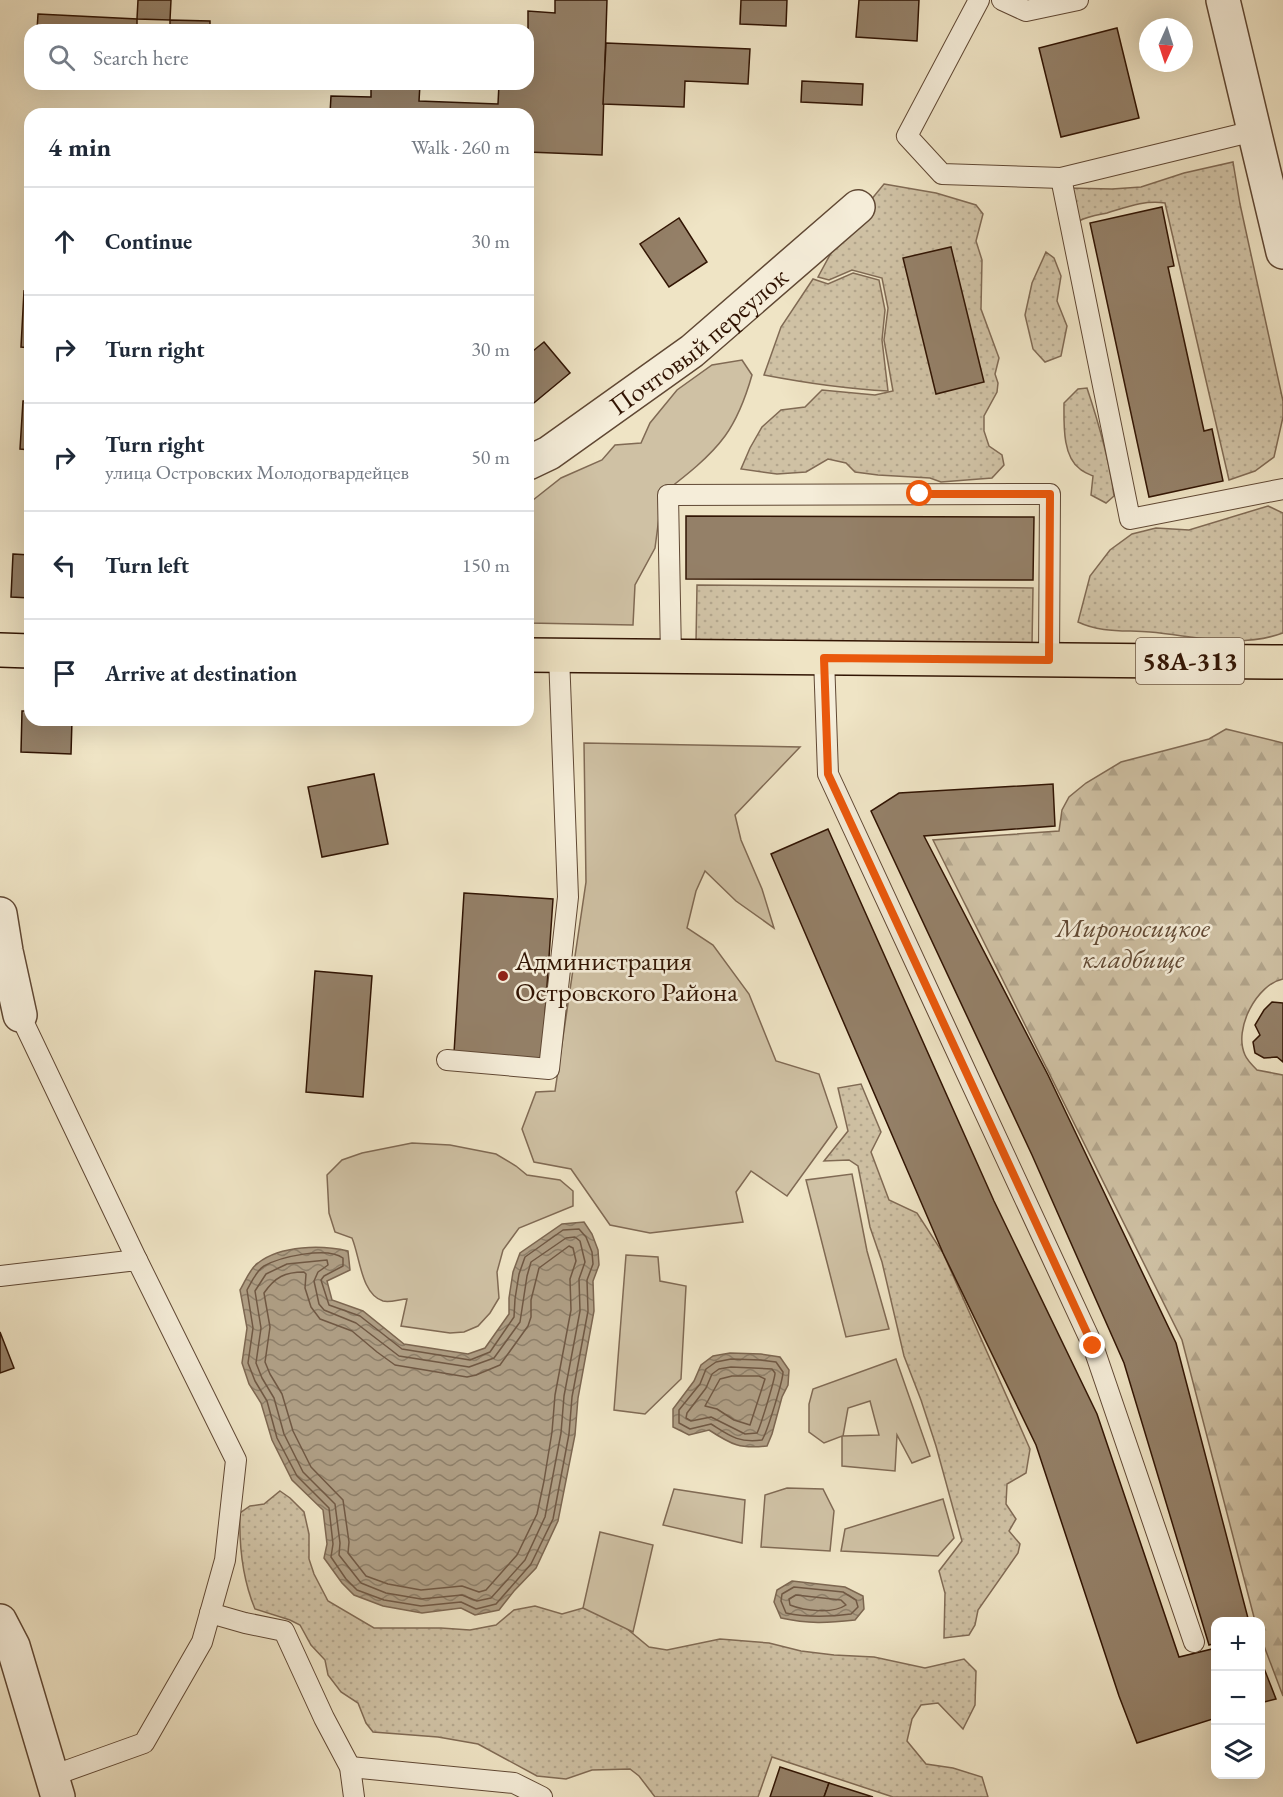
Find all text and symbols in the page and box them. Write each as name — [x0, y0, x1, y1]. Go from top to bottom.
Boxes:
north arrow — [1139, 18, 1193, 72]
search box — [24, 24, 534, 90]
icon: search — [45, 41, 78, 74]
text: Search here — [93, 43, 188, 72]
text: 4 min — [48, 130, 111, 164]
text: Walk · 260 m — [411, 134, 510, 160]
icon: ahead — [48, 225, 81, 258]
text: Continue — [105, 227, 192, 256]
text: 30 m — [471, 228, 510, 254]
street label: Почтовый переулок — [602, 259, 795, 422]
icon: right — [48, 333, 81, 366]
text: Turn right — [105, 335, 204, 364]
text: 30 m — [471, 336, 510, 362]
text: Turn right — [105, 430, 204, 459]
icon: right — [48, 441, 81, 474]
text: 50 m — [471, 444, 510, 470]
text: улица Островских Молодогвардейцев — [105, 459, 409, 485]
route start — [906, 480, 932, 506]
icon: left — [48, 549, 81, 582]
text: Turn left — [105, 551, 189, 580]
text: 150 m — [462, 552, 510, 578]
road number: 58А-313 — [1136, 638, 1244, 684]
icon: arrive — [48, 657, 81, 690]
text: Arrive at destination — [105, 659, 297, 688]
park label: Мироносицкое кладбище — [1054, 910, 1211, 976]
place label: Администрация Островского Района — [514, 943, 738, 1009]
marker: Администрация Островского Района — [496, 969, 510, 983]
route end — [1079, 1332, 1105, 1358]
map controls — [1211, 1617, 1265, 1779]
button: + — [1211, 1617, 1265, 1671]
button: − — [1211, 1671, 1265, 1725]
button: layers — [1211, 1725, 1265, 1779]

